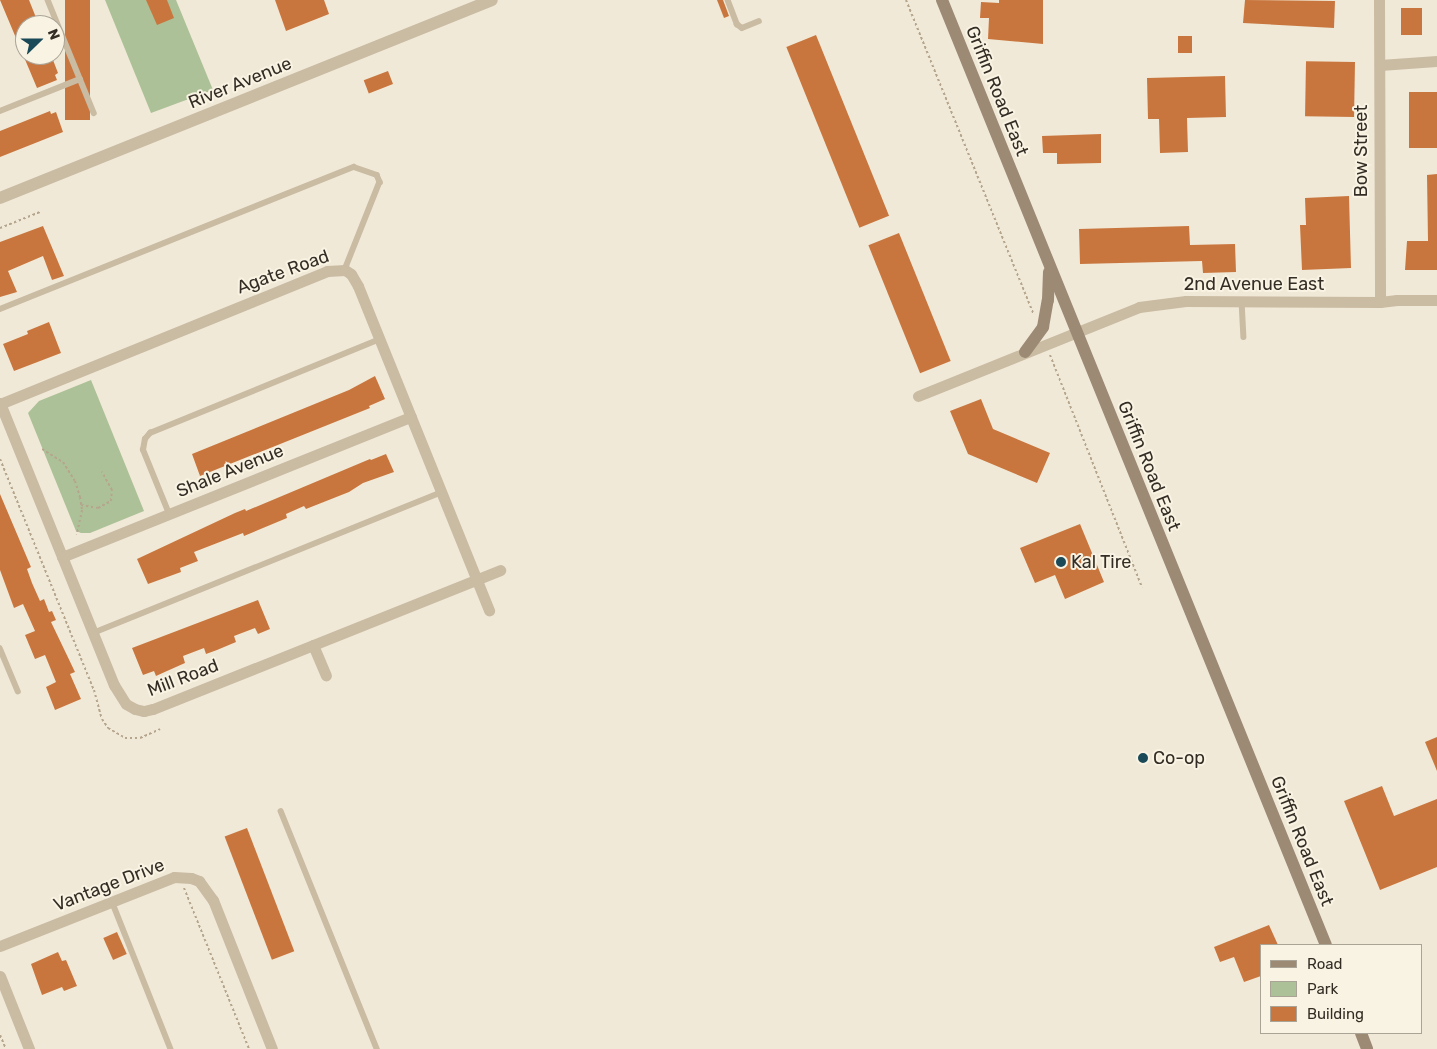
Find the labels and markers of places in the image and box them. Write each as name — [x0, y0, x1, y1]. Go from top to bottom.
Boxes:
place label: Kal Tire — [1071, 551, 1132, 573]
marker: Kal Tire — [1055, 556, 1067, 568]
place label: Co-op — [1153, 747, 1205, 769]
marker: Co-op — [1137, 752, 1149, 764]

